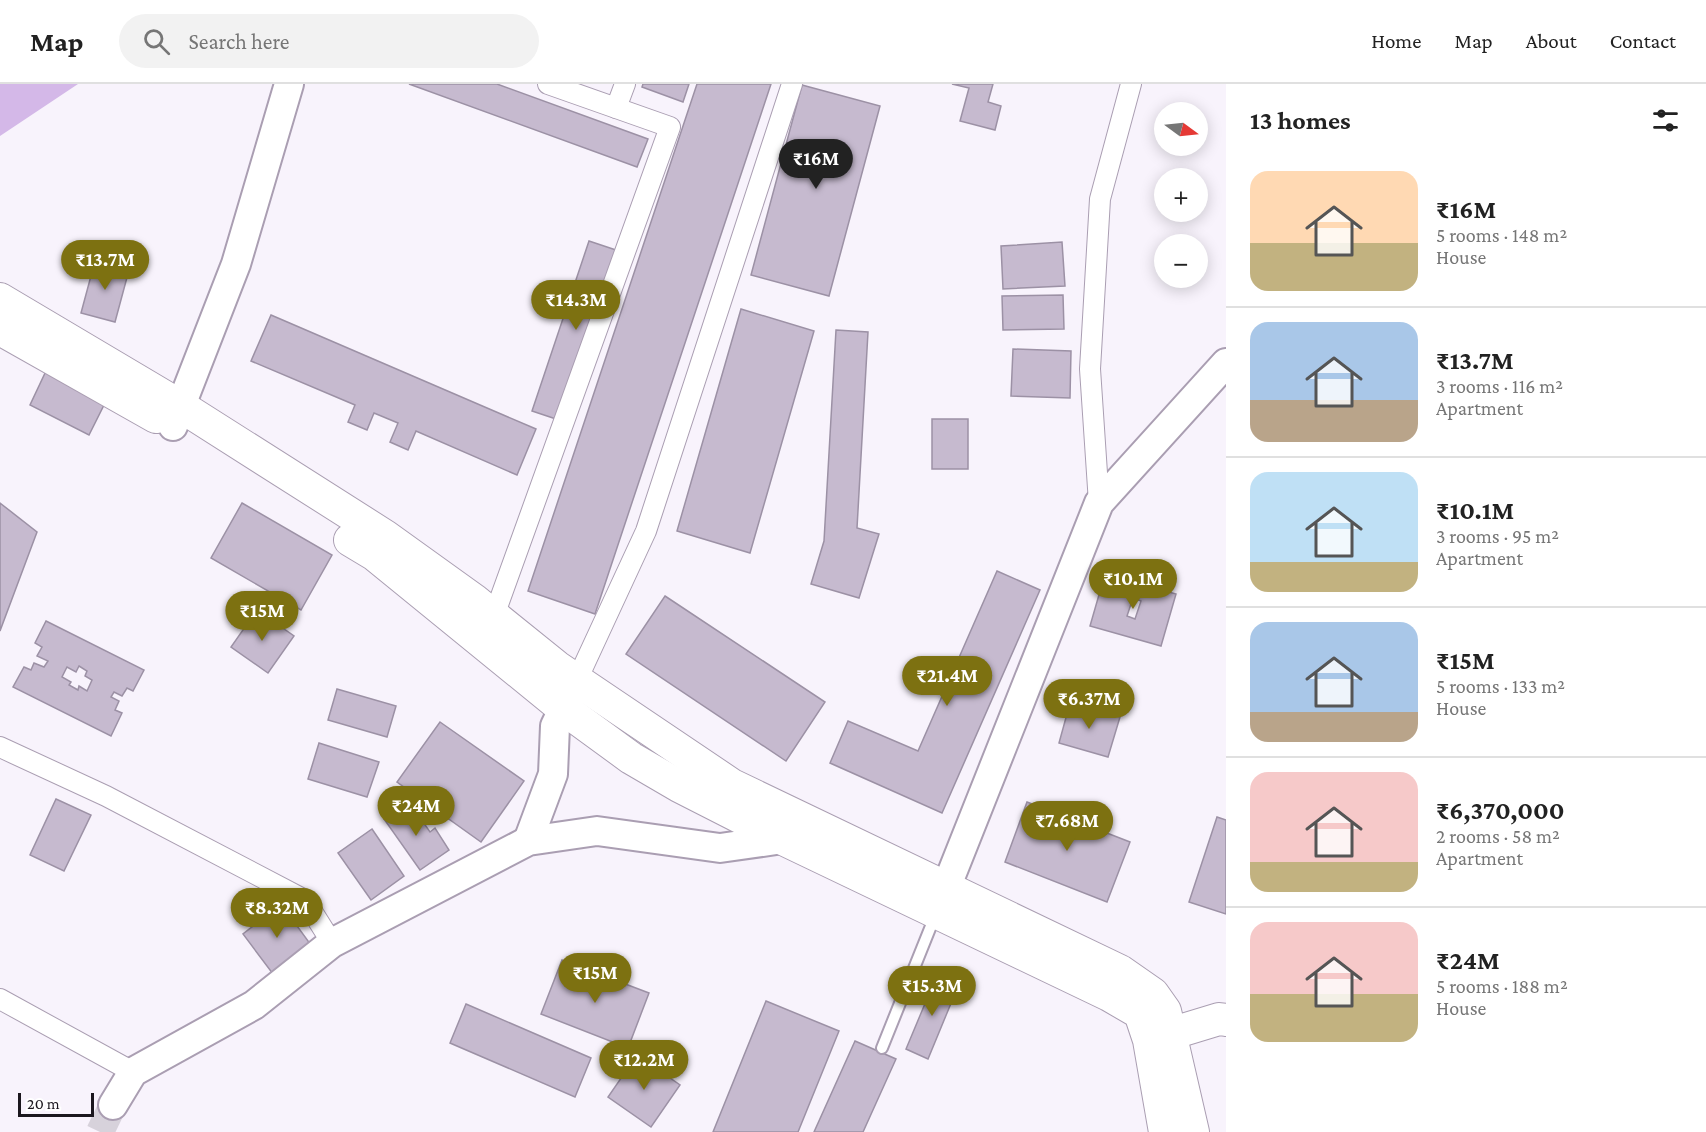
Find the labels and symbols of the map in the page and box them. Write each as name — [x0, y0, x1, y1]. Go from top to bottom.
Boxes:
north arrow — [1154, 102, 1208, 156]
pin: ₹16M — [780, 139, 852, 190]
pin: ₹13.7M — [56, 240, 154, 291]
pin: ₹14.3M — [527, 280, 625, 331]
pin: ₹10.1M — [1084, 559, 1182, 610]
pin: ₹15M — [226, 591, 298, 642]
pin: ₹21.4M — [898, 656, 996, 707]
pin: ₹6.37M — [1040, 679, 1138, 730]
pin: ₹24M — [380, 786, 452, 837]
pin: ₹7.68M — [1018, 801, 1116, 852]
pin: ₹8.32M — [228, 888, 326, 939]
pin: ₹15M — [559, 953, 631, 1004]
pin: ₹15.3M — [883, 966, 981, 1017]
pin: ₹12.2M — [595, 1040, 693, 1091]
scale bar — [18, 1090, 94, 1118]

